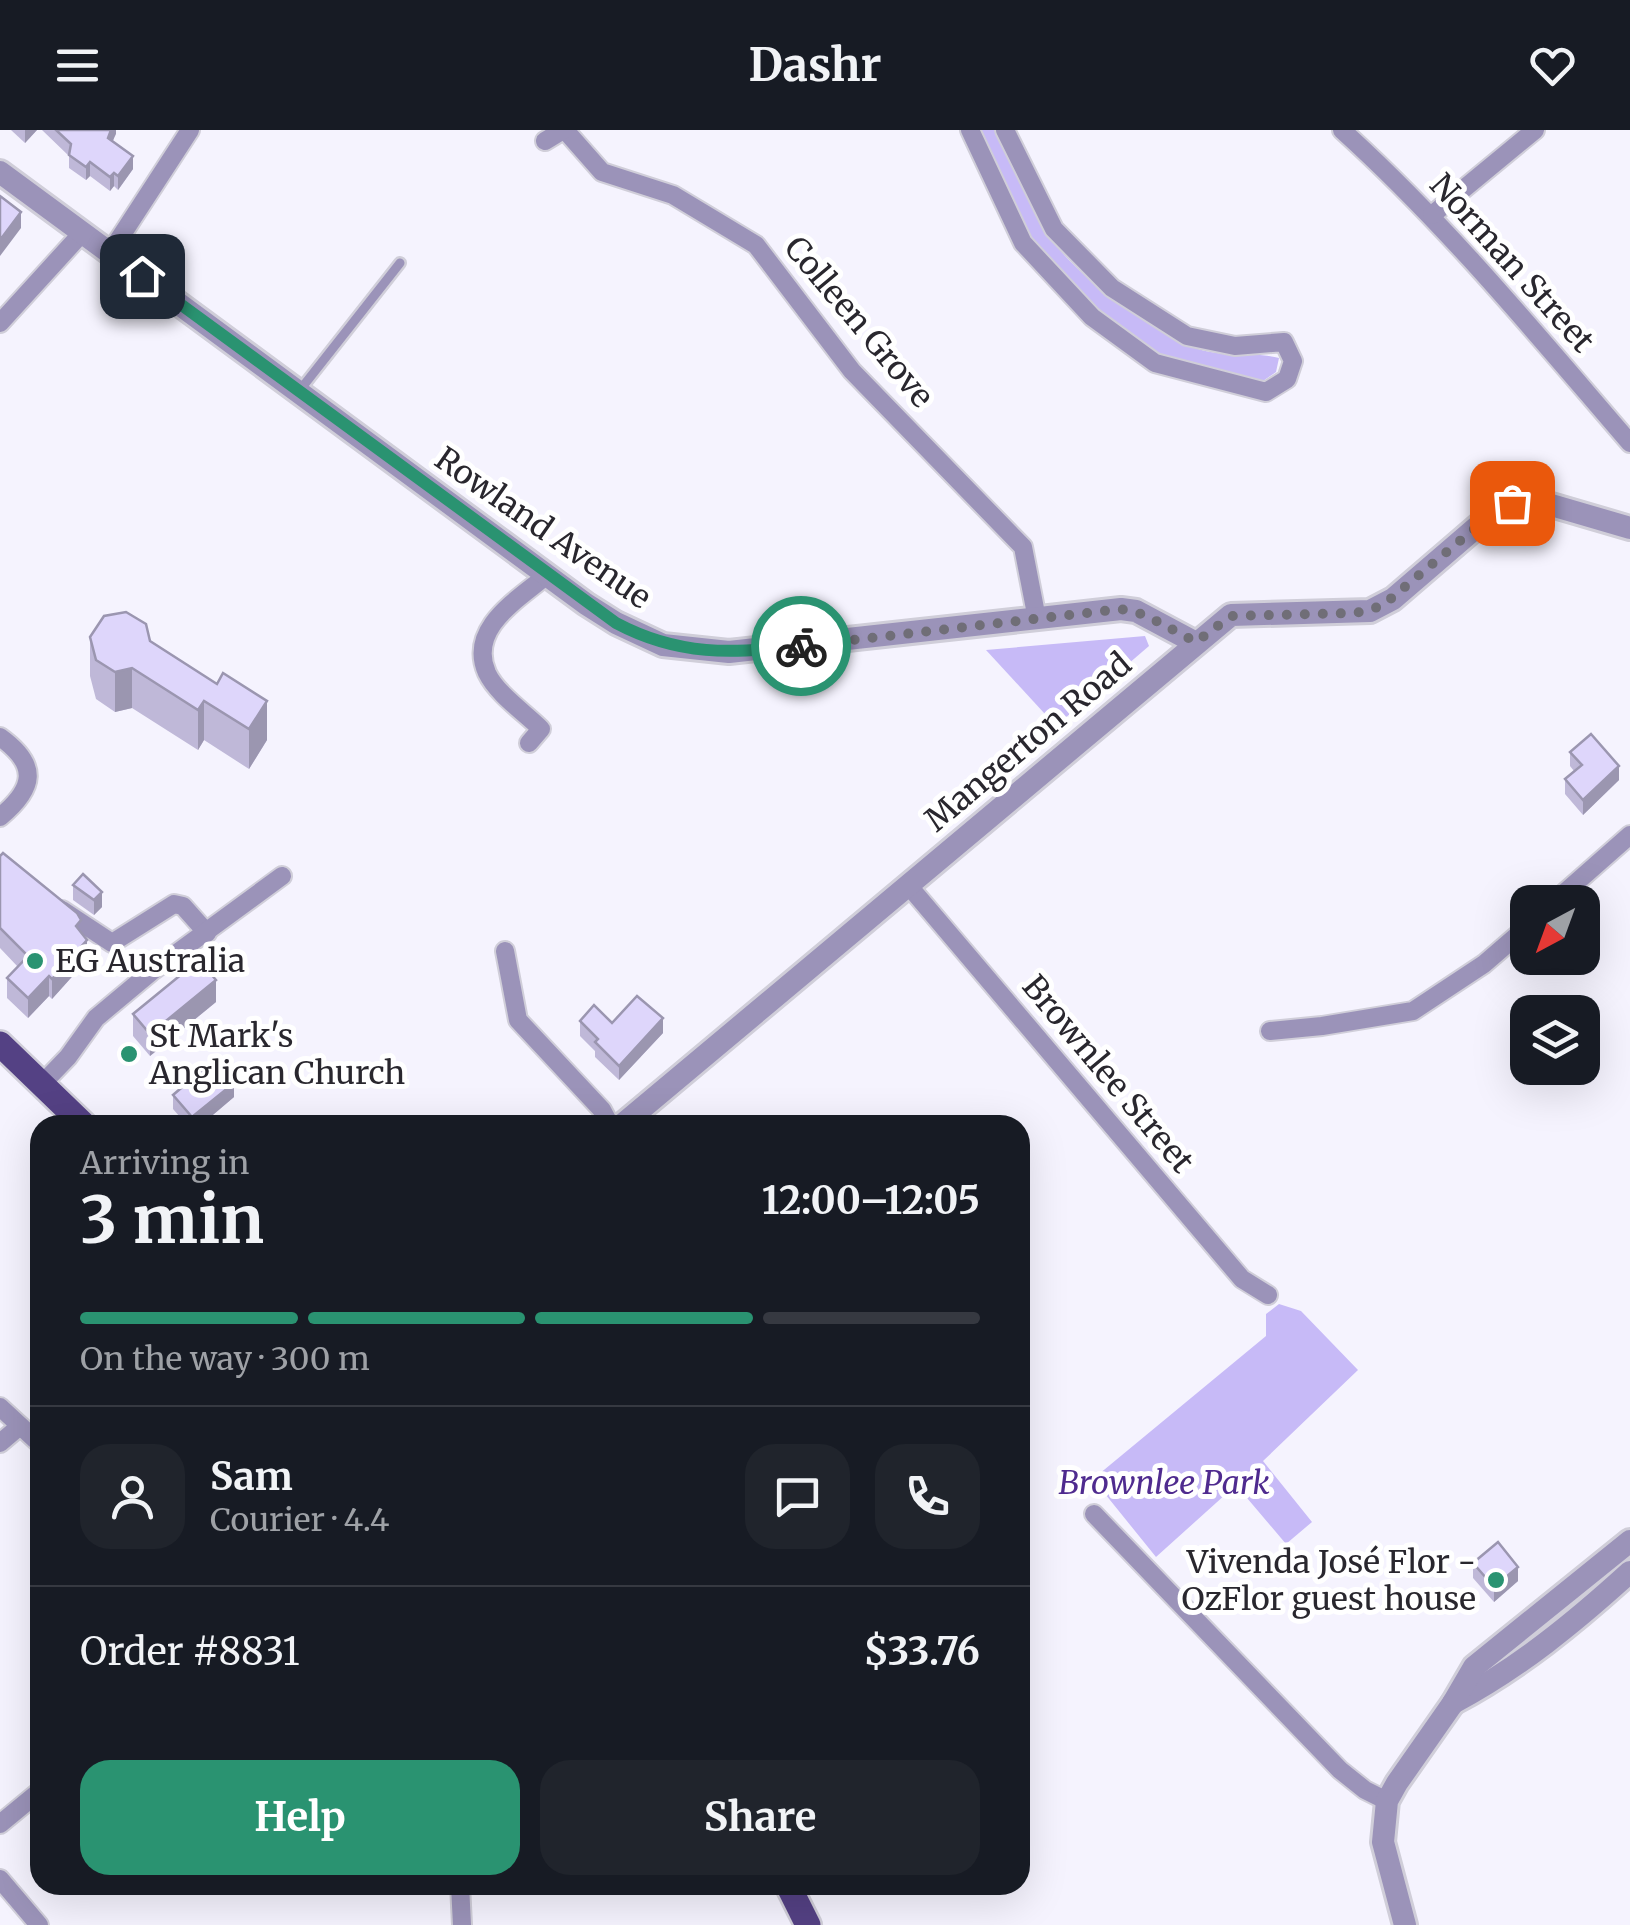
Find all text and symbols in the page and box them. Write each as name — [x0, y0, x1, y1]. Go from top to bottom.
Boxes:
text: Dashr — [749, 37, 882, 93]
icon: menu — [50, 38, 105, 93]
icon: heart — [1525, 38, 1580, 93]
street label: Norman Street — [1421, 165, 1603, 361]
street label: Colleen Grove — [776, 228, 942, 416]
pin — [100, 234, 185, 319]
icon: home — [115, 249, 170, 304]
street label: Rowland Avenue — [427, 439, 659, 617]
pin — [1470, 461, 1555, 546]
icon: bag — [1485, 476, 1540, 531]
courier — [751, 596, 851, 696]
icon: bike — [774, 619, 829, 674]
street label: Mangerton Road — [917, 644, 1139, 840]
north arrow — [1510, 885, 1600, 975]
map controls — [1510, 885, 1600, 1085]
place label: EG Australia — [55, 941, 245, 981]
marker: EG Australia — [24, 950, 46, 972]
street label: Brownlee Street — [1014, 967, 1202, 1181]
button: layers — [1510, 995, 1600, 1085]
place label: St Mark's Anglican Church — [148, 1016, 405, 1093]
marker: St Mark's Anglican Church — [118, 1043, 140, 1065]
text: Arriving in — [80, 1143, 249, 1183]
text: 12:00–12:05 — [762, 1177, 980, 1224]
text: 3 min — [80, 1179, 264, 1261]
text: On the way · 300 m — [80, 1339, 370, 1379]
button: person — [80, 1444, 185, 1549]
button: chat — [745, 1444, 850, 1549]
button: phone — [875, 1444, 980, 1549]
text: Sam — [210, 1453, 293, 1500]
park label: Brownlee Park — [1058, 1463, 1270, 1503]
text: Courier · 4.4 — [210, 1500, 390, 1540]
place label: Vivenda José Flor - OzFlor guest house — [1182, 1542, 1476, 1619]
marker: Vivenda José Flor - OzFlor guest house — [1485, 1569, 1507, 1591]
text: Order #8831 — [80, 1628, 300, 1675]
text: $33.76 — [864, 1628, 980, 1675]
button: Help — [80, 1760, 520, 1875]
button: Share — [540, 1760, 980, 1875]

